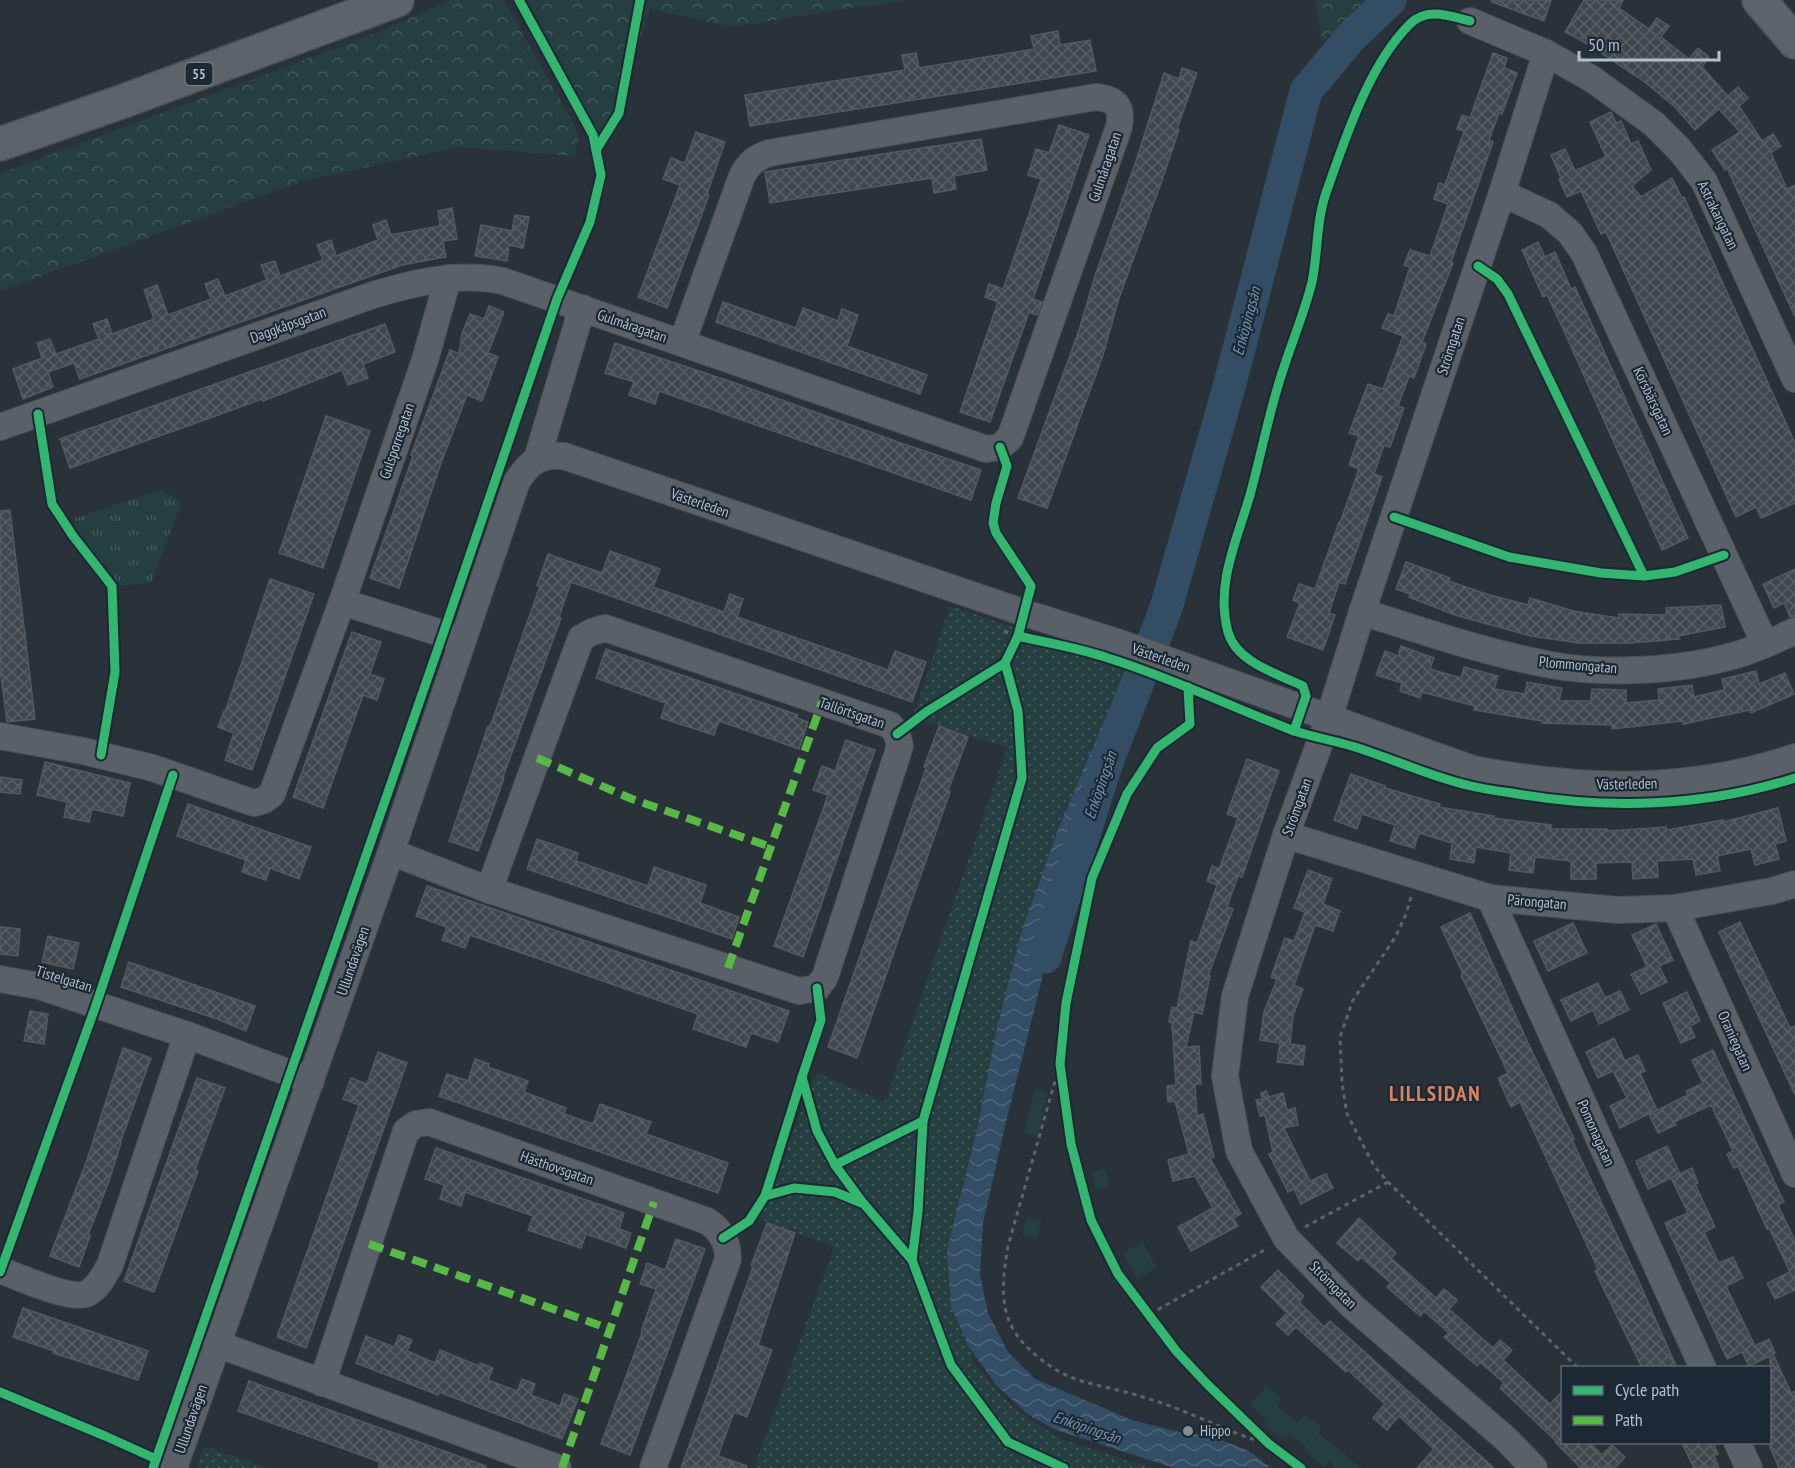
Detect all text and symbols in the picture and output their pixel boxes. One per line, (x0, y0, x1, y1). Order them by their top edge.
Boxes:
scale bar (1579, 24, 1718, 62)
text: 50 m (1588, 33, 1620, 56)
road number: 55 (186, 63, 212, 85)
street label: Gulmåragatan (1084, 129, 1125, 204)
street label: Astrakangatan (1694, 177, 1743, 252)
water label: Enköpingsån (1227, 284, 1265, 357)
street label: Daggkåpsgatan (247, 302, 328, 347)
street label: Gulmåragatan (595, 305, 670, 346)
street label: Strömgatan (1432, 314, 1469, 377)
street label: Körsbärsgatan (1629, 364, 1678, 438)
street label: Gulsporregatan (375, 400, 418, 481)
street label: Västerleden (667, 483, 732, 521)
street label: Västerleden (1128, 638, 1193, 676)
street label: Plommongatan (1538, 652, 1618, 677)
street label: Tallörtsgatan (817, 693, 887, 733)
water label: Enköpingsån (1079, 748, 1121, 821)
street label: Västerleden (1595, 773, 1658, 794)
street label: Strömgatan (1277, 775, 1316, 838)
street label: Pärongatan (1507, 889, 1567, 914)
street label: Ullundavägen (332, 924, 373, 998)
street label: Tistelgatan (34, 961, 95, 996)
street label: Oraniegatan (1714, 1008, 1757, 1074)
district label: LILLSIDAN (1389, 1080, 1481, 1107)
street label: Pomonagatan (1573, 1097, 1620, 1169)
street label: Hästhovsgatan (518, 1146, 596, 1189)
street label: Strömgatan (1305, 1257, 1361, 1313)
legend (1561, 1366, 1771, 1444)
text: Cycle path (1615, 1378, 1679, 1401)
street label: Ullundavägen (170, 1382, 211, 1456)
water label: Enköpingsån (1051, 1406, 1124, 1448)
text: Path (1615, 1408, 1643, 1431)
place label: Hippo (1200, 1421, 1231, 1440)
marker: Hippo (1181, 1424, 1195, 1438)

